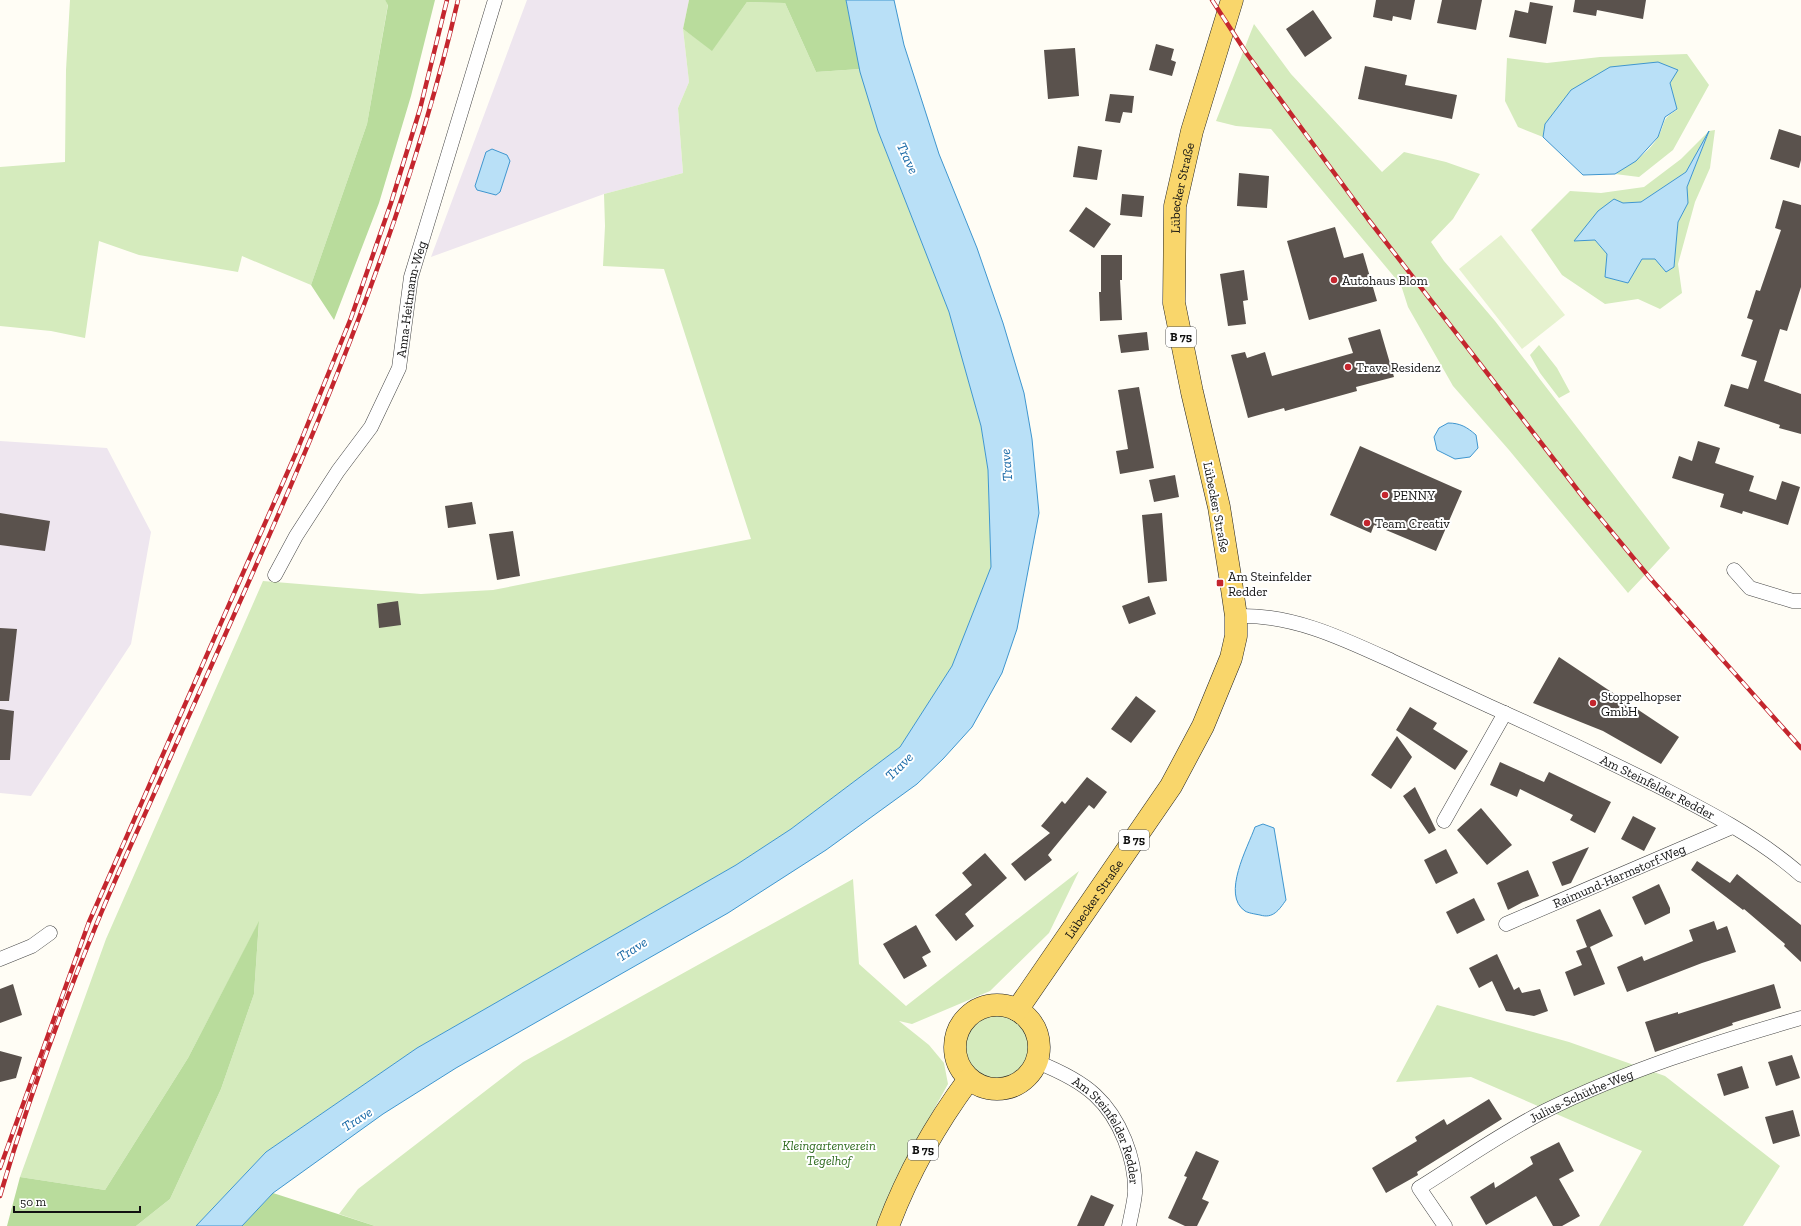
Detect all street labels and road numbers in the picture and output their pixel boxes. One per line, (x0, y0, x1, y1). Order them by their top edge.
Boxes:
street label: Lübecker Straße (1168, 141, 1197, 233)
street label: Anna-Heitmann-Weg (393, 239, 430, 359)
road number: B 75 (1166, 327, 1196, 347)
street label: Lübecker Straße (1200, 460, 1233, 554)
street label: Am Steinfelder Redder (1598, 752, 1717, 823)
road number: B 75 (1119, 830, 1149, 850)
street label: Raimund-Harmstorf-Weg (1551, 841, 1688, 911)
street label: Lübecker Straße (1062, 857, 1126, 941)
street label: Julius-Schüthe-Weg (1527, 1066, 1635, 1126)
street label: Am Steinfelder Redder (1070, 1073, 1142, 1185)
road number: B 75 (908, 1140, 938, 1160)

